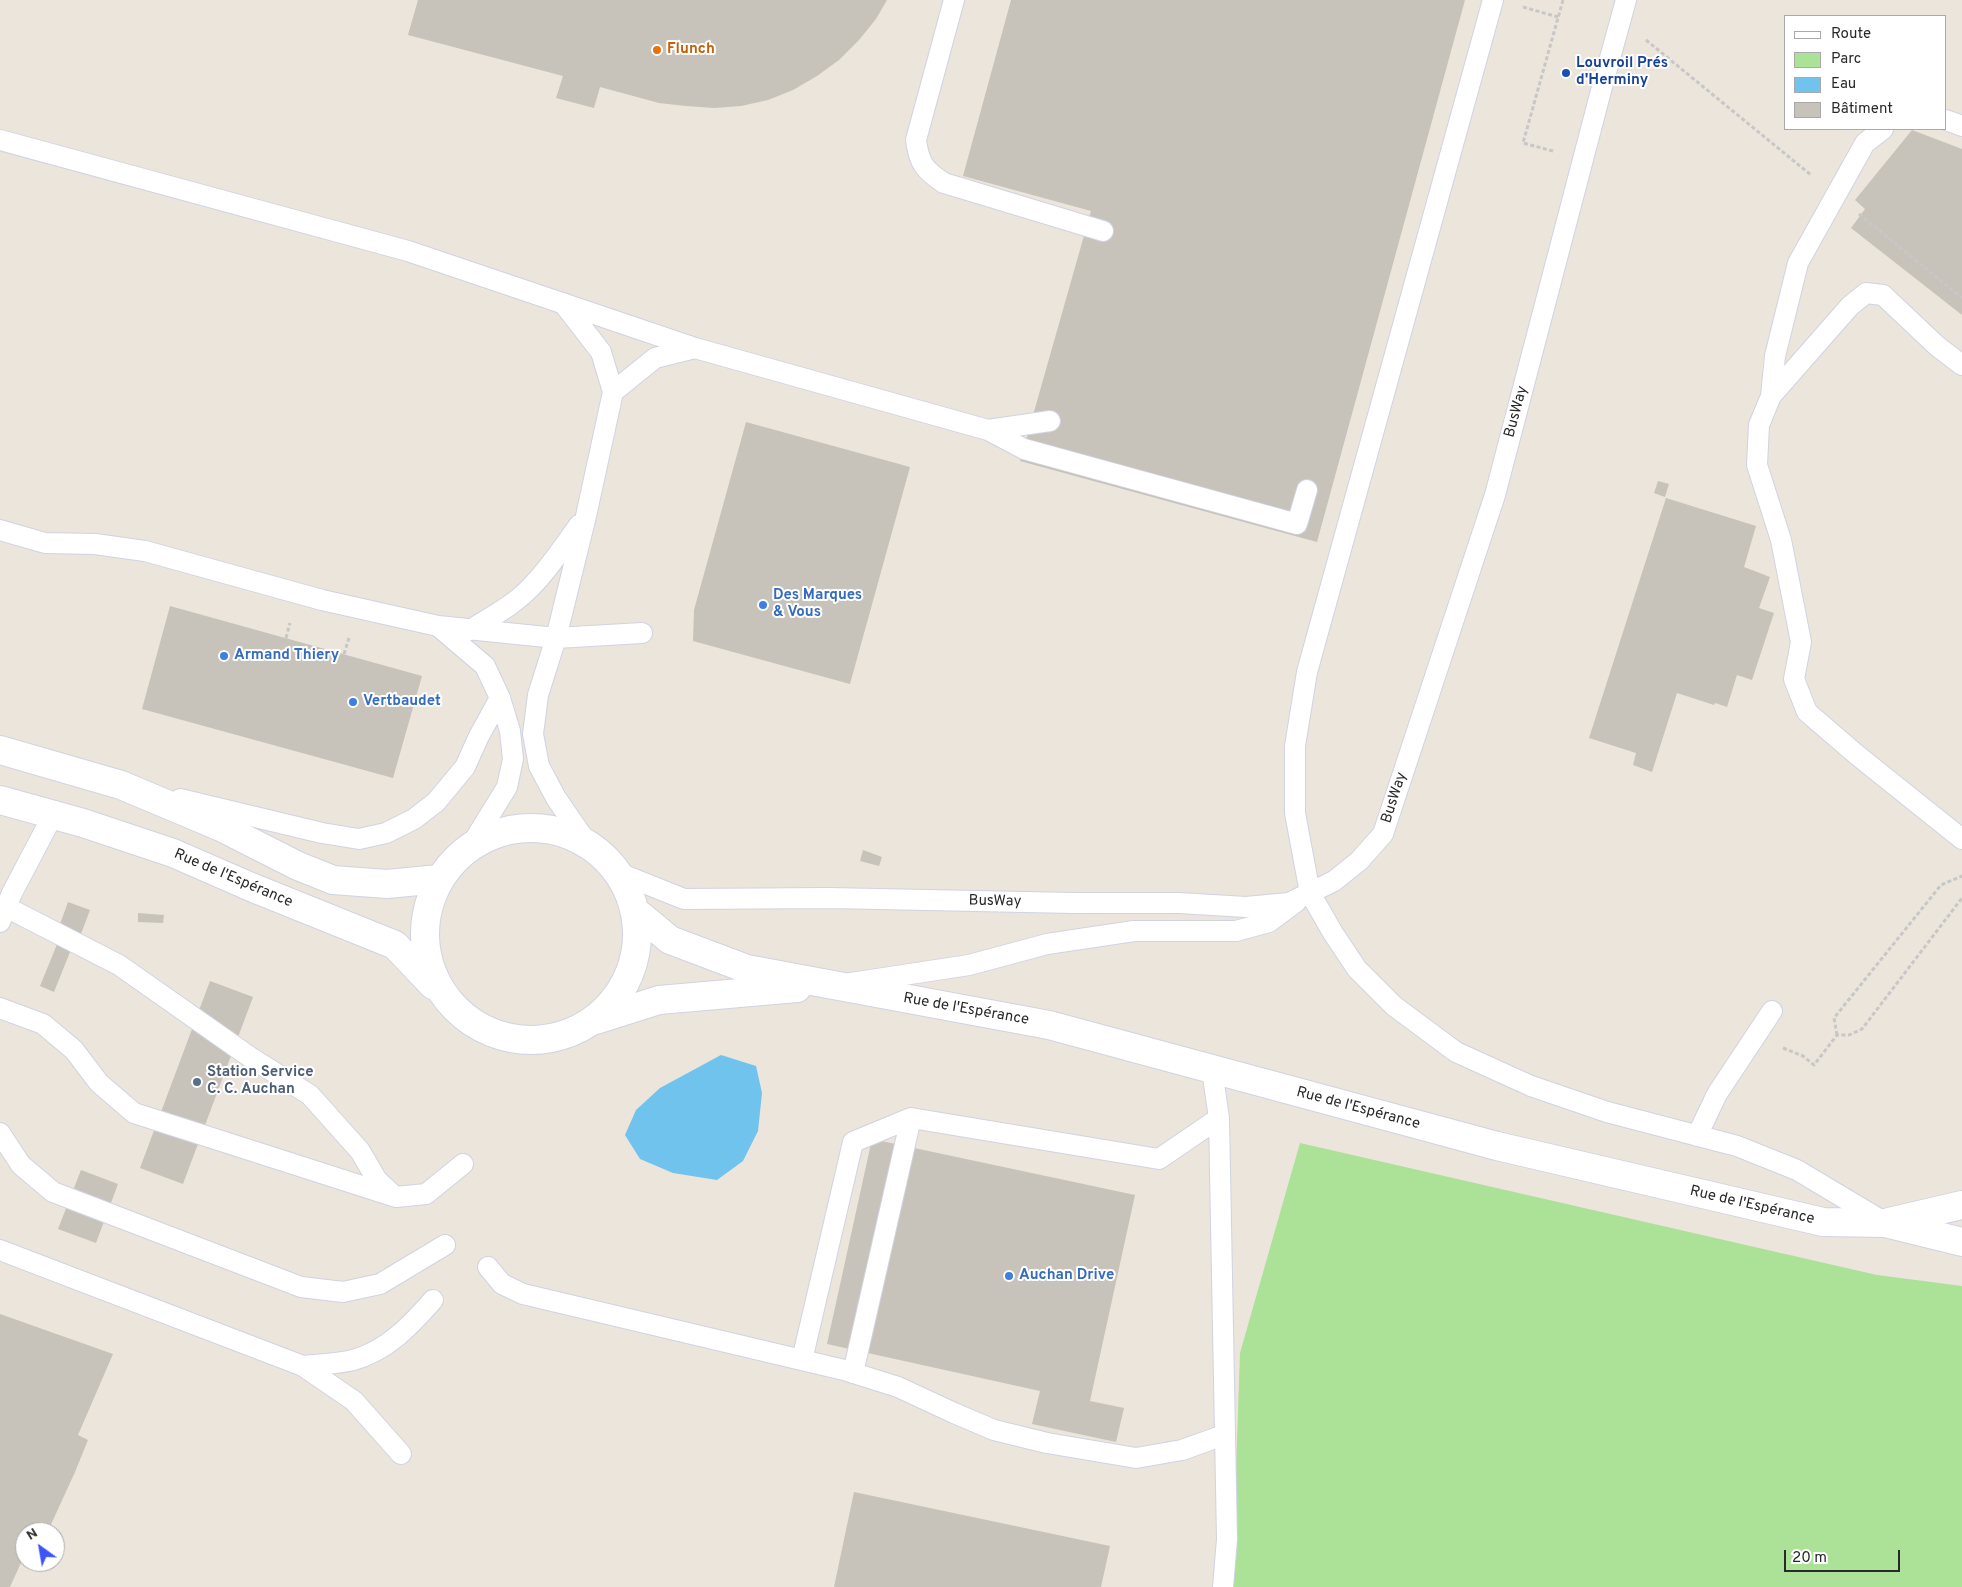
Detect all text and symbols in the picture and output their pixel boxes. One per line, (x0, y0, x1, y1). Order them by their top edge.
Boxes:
legend (1784, 15, 1947, 130)
text: Route (1831, 25, 1871, 44)
place label: Flunch (667, 41, 715, 59)
marker: Flunch (651, 44, 663, 56)
text: Parc (1831, 50, 1861, 69)
place label: Louvroil Prés d'Herminy (1576, 55, 1668, 90)
marker: Louvroil Prés d'Herminy (1560, 67, 1572, 79)
text: Eau (1831, 75, 1856, 94)
text: Bâtiment (1831, 100, 1893, 119)
street label: BusWay (1501, 384, 1533, 440)
place label: Des Marques & Vous (773, 587, 862, 622)
marker: Des Marques & Vous (757, 599, 769, 611)
place label: Armand Thiery (234, 647, 339, 665)
marker: Armand Thiery (218, 650, 230, 662)
place label: Vertbaudet (363, 693, 441, 711)
marker: Vertbaudet (347, 696, 359, 708)
street label: BusWay (1378, 770, 1412, 826)
street label: Rue de l'Espérance (171, 846, 295, 912)
street label: BusWay (968, 893, 1022, 911)
street label: Rue de l'Espérance (902, 990, 1030, 1030)
place label: Station Service C. C. Auchan (207, 1064, 314, 1099)
marker: Station Service C. C. Auchan (191, 1076, 203, 1088)
street label: Rue de l'Espérance (1294, 1084, 1422, 1134)
street label: Rue de l'Espérance (1688, 1183, 1816, 1229)
place label: Auchan Drive (1019, 1267, 1114, 1285)
marker: Auchan Drive (1003, 1270, 1015, 1282)
north arrow (15, 1522, 65, 1572)
text: N (24, 1525, 41, 1545)
scale bar (1787, 1540, 1903, 1572)
text: 20 m (1792, 1549, 1827, 1568)

